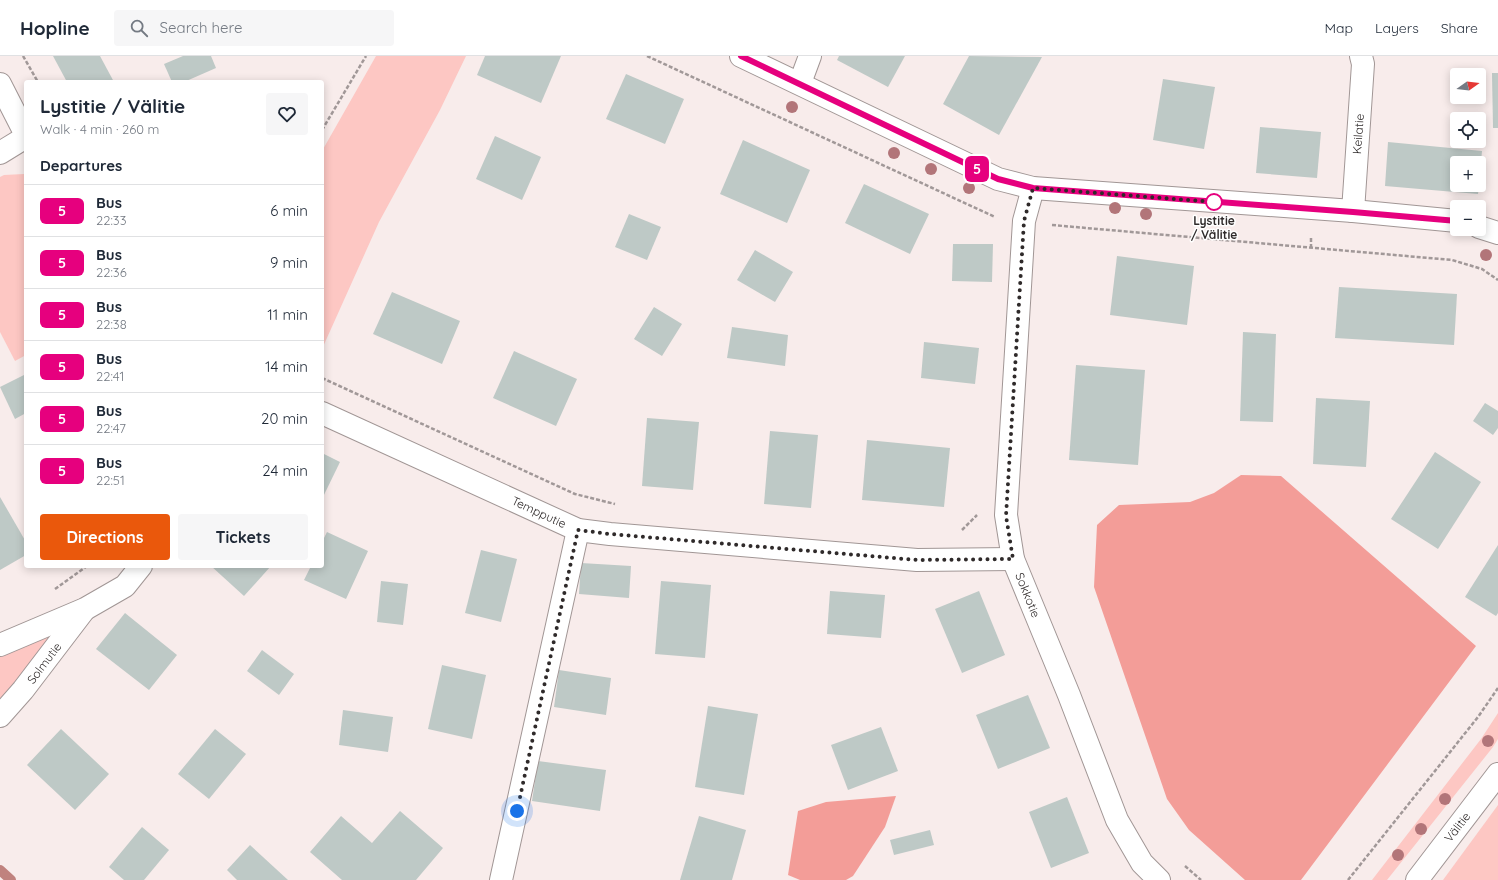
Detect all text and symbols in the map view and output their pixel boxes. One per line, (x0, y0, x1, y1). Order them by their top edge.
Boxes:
search box (114, 10, 394, 46)
text: Hopline (20, 16, 90, 40)
icon: search (128, 17, 150, 39)
text: Search here (160, 18, 242, 37)
text: Map (1324, 19, 1353, 37)
text: Layers (1375, 19, 1419, 37)
text: Share (1441, 19, 1478, 37)
north arrow (1450, 68, 1486, 104)
map controls (1450, 68, 1486, 236)
button: heart (266, 93, 308, 135)
text: Lystitie / Välitie (40, 94, 185, 118)
button: locate (1450, 112, 1486, 148)
street label: Keilatie (1349, 113, 1367, 155)
text: Walk · 4 min · 260 m (40, 121, 159, 137)
text: Departures (40, 156, 122, 175)
line badge: 5 (964, 156, 990, 182)
button: + (1450, 156, 1486, 192)
text: 5 (973, 160, 981, 178)
text: Bus (96, 193, 122, 212)
marker: Lystitie / Välitie (1205, 193, 1223, 211)
button: − (1450, 200, 1486, 236)
text: 6 min (270, 201, 308, 220)
text: 5 (58, 202, 66, 220)
text: 22:33 (96, 212, 126, 228)
place label: Lystitie / Välitie (1191, 213, 1237, 242)
text: Bus (96, 245, 122, 264)
text: 9 min (270, 253, 308, 272)
text: 5 (58, 254, 66, 272)
text: 22:36 (96, 264, 127, 280)
text: Bus (96, 297, 122, 316)
text: 11 min (267, 305, 308, 324)
text: 5 (58, 306, 66, 324)
text: 22:38 (96, 316, 127, 332)
text: Bus (96, 349, 122, 368)
text: 14 min (265, 357, 308, 376)
text: 5 (58, 358, 66, 376)
text: 22:41 (96, 368, 124, 384)
text: Bus (96, 401, 122, 420)
text: 20 min (261, 409, 308, 428)
text: 5 (58, 410, 66, 428)
text: 22:47 (96, 420, 126, 436)
text: Bus (96, 453, 122, 472)
text: 24 min (262, 461, 308, 480)
text: 5 (58, 462, 66, 480)
text: 22:51 (96, 472, 125, 488)
street label: Tempputie (509, 493, 569, 531)
button: Directions (40, 514, 170, 560)
button: Tickets (178, 514, 308, 560)
street label: Sokkotie (1012, 570, 1044, 620)
street label: Solmutie (24, 639, 65, 687)
your location (507, 801, 527, 821)
street label: Välitie (1441, 809, 1473, 845)

